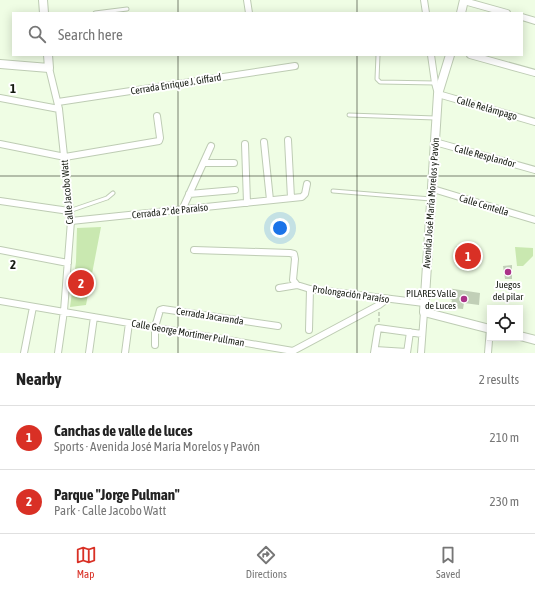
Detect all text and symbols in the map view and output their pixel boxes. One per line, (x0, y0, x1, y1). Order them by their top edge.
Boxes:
search box (12, 12, 523, 56)
icon: search (26, 23, 48, 45)
text: Search here (58, 26, 123, 43)
street label: Cerrada Enrique J. Giffard (130, 71, 222, 97)
text: 1 (10, 81, 16, 96)
street label: Calle Relámpago (455, 94, 519, 122)
street label: Avenida José María Morelos y Pavón (421, 137, 441, 269)
street label: Calle Resplandor (453, 143, 518, 170)
street label: Calle Jacobo Watt (59, 159, 75, 225)
street label: Calle Centella (458, 192, 511, 218)
street label: Cerrada 2ª de Paraíso (131, 201, 209, 220)
your location (270, 218, 290, 238)
pin: 1 (455, 241, 481, 271)
text: 2 (10, 257, 16, 272)
marker: Juegos del pilar (503, 267, 513, 277)
pin: 2 (68, 268, 94, 298)
place label: Juegos del pilar (493, 279, 524, 302)
street label: Prolongación Paraíso (312, 283, 390, 305)
place label: PILARES Valle de Luces (406, 288, 456, 311)
marker: PILARES Valle de Luces (459, 294, 469, 304)
street label: Cerrada Jacaranda (176, 305, 245, 327)
map controls (487, 305, 523, 341)
button: locate (487, 305, 523, 341)
street label: Calle George Mortimer Pullman (131, 318, 246, 348)
text: Nearby (16, 369, 62, 389)
text: 2 results (479, 372, 519, 387)
text: Canchas de valle de luces (54, 422, 193, 439)
text: 1 (26, 430, 32, 445)
text: 210 m (490, 430, 519, 445)
text: Sports · Avenida José María Morelos y Pavón (54, 439, 260, 454)
text: Parque "Jorge Pulman" (54, 486, 180, 503)
text: 2 (26, 494, 32, 509)
text: 230 m (490, 494, 519, 509)
text: Park · Calle Jacobo Watt (54, 503, 166, 518)
tab: Map (75, 544, 97, 580)
tab: Directions (246, 544, 287, 580)
tab: Saved (436, 544, 460, 580)

